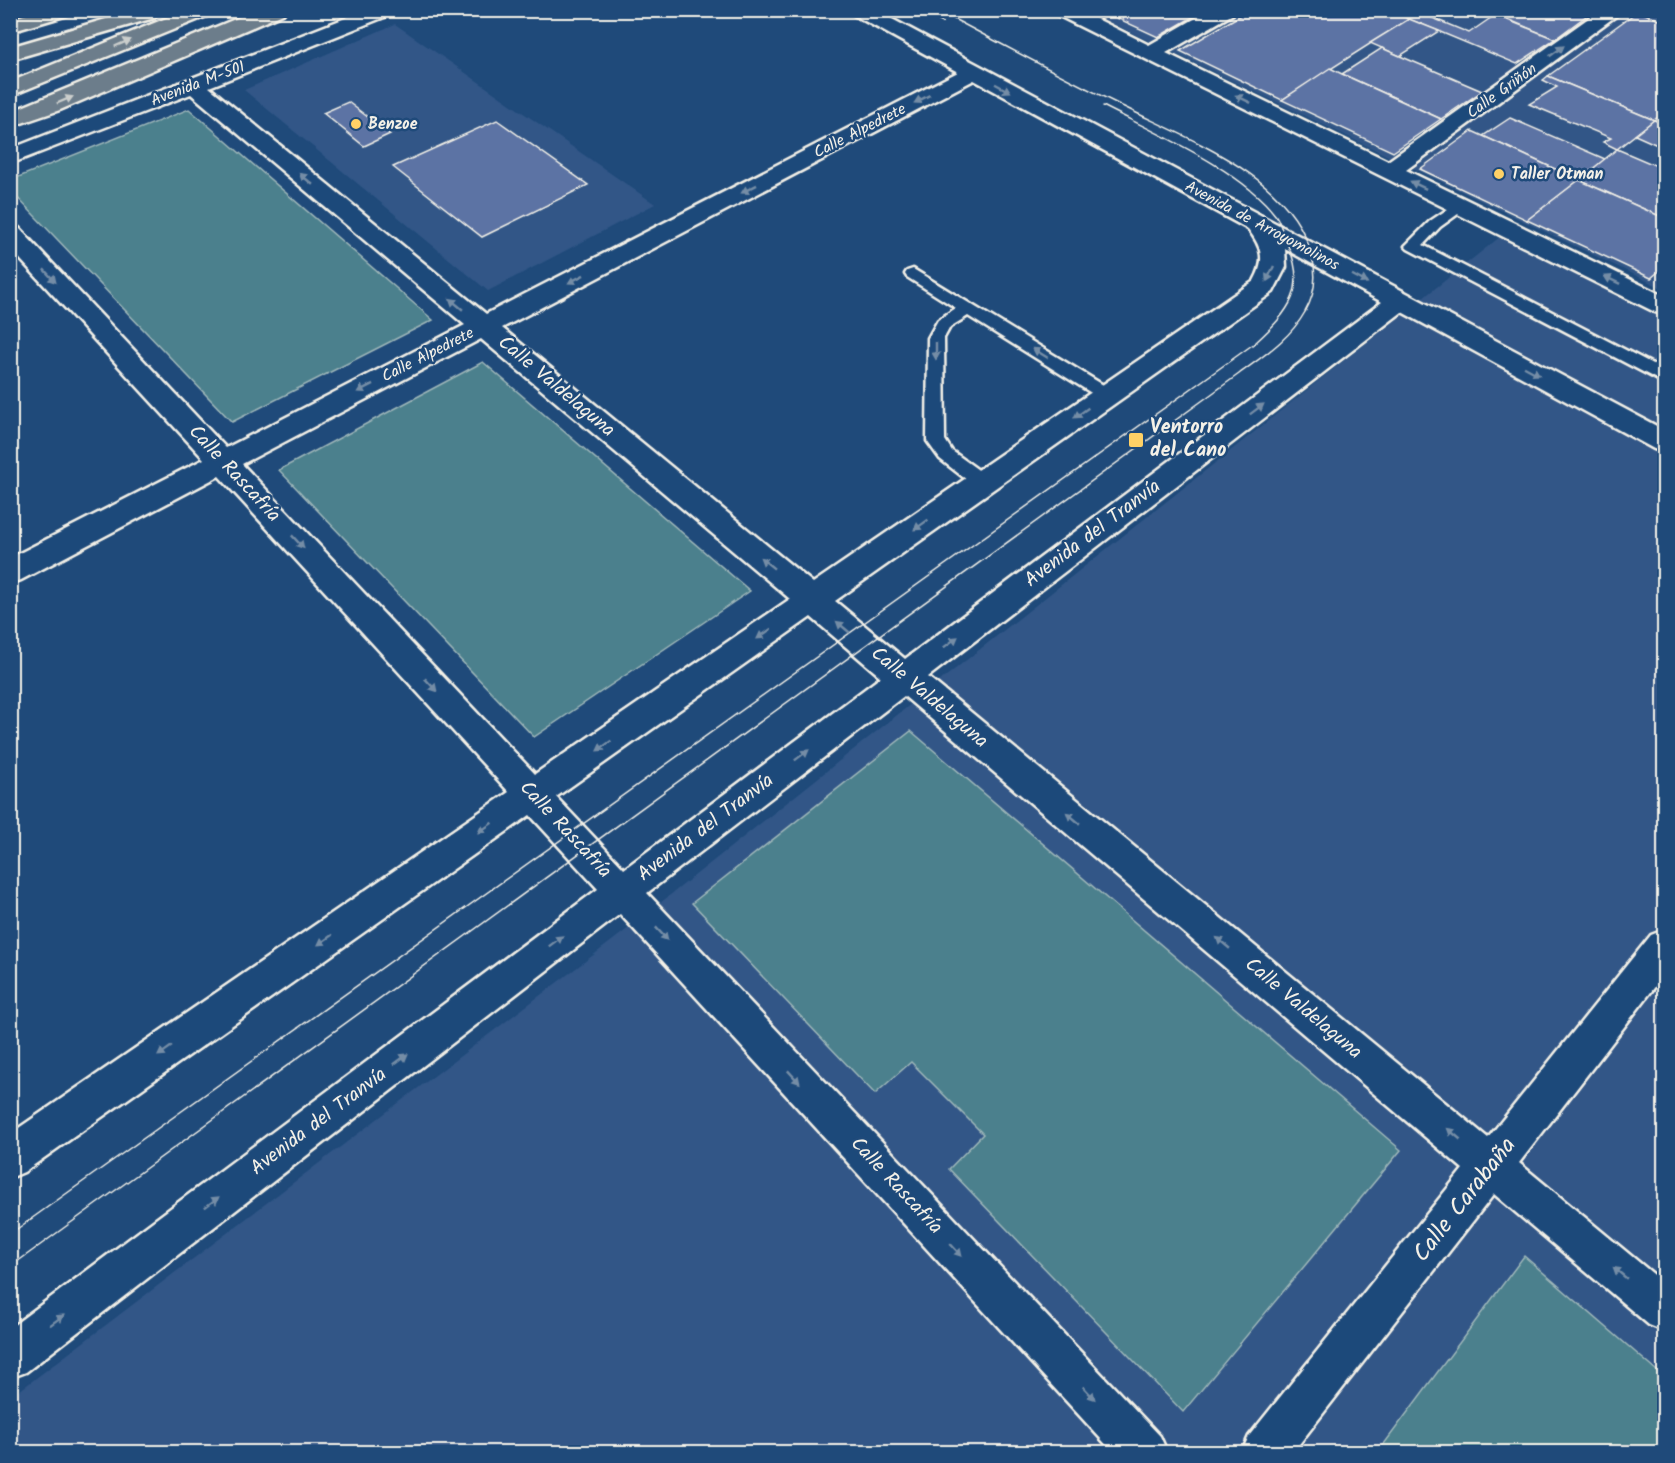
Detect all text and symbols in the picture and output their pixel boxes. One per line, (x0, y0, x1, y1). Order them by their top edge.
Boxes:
one-way arrow (114, 38, 132, 48)
one-way arrow (1548, 45, 1564, 57)
street label: Avenida M-501 (147, 54, 249, 114)
street label: Calle Griñón (1462, 57, 1542, 125)
one-way arrow (995, 83, 1012, 93)
one-way arrow (913, 94, 930, 104)
one-way arrow (1234, 94, 1251, 104)
one-way arrow (57, 95, 75, 105)
street label: Calle Alpedrete (809, 97, 911, 165)
place label: Benzoe (368, 112, 418, 137)
marker: Benzoe (349, 117, 363, 131)
place label: Taller Otman (1511, 162, 1604, 187)
marker: Taller Otman (1492, 167, 1506, 181)
one-way arrow (299, 173, 314, 186)
street label: Avenida de Arroyomolinos (1180, 175, 1344, 278)
one-way arrow (1409, 180, 1426, 190)
one-way arrow (740, 184, 757, 194)
one-way arrow (1266, 265, 1276, 283)
one-way arrow (43, 269, 57, 284)
one-way arrow (567, 274, 584, 283)
one-way arrow (1352, 274, 1369, 284)
one-way arrow (1603, 275, 1620, 285)
one-way arrow (448, 297, 464, 310)
street label: Calle Alpedrete (377, 321, 479, 389)
street label: Calle Valdelaguna (490, 328, 622, 446)
one-way arrow (931, 341, 941, 360)
one-way arrow (1032, 347, 1048, 358)
one-way arrow (1524, 366, 1541, 376)
one-way arrow (357, 383, 374, 393)
one-way arrow (1249, 403, 1265, 416)
one-way arrow (1073, 407, 1089, 418)
place label: Ventorro del Cano (1150, 412, 1226, 467)
street label: Calle Rascafría (180, 418, 288, 530)
marker: Ventorro del Cano (1127, 431, 1145, 449)
street label: Avenida del Tranvía (1018, 472, 1168, 596)
one-way arrow (913, 519, 929, 530)
one-way arrow (290, 535, 304, 549)
one-way arrow (760, 557, 775, 570)
one-way arrow (835, 620, 851, 633)
one-way arrow (756, 628, 772, 639)
one-way arrow (944, 636, 959, 648)
street label: Calle Valdelaguna (863, 639, 995, 757)
one-way arrow (423, 677, 437, 691)
one-way arrow (597, 740, 613, 752)
one-way arrow (795, 749, 810, 761)
street label: Avenida del Tranvía (631, 766, 781, 890)
street label: Calle Rascafría (511, 774, 619, 886)
one-way arrow (1066, 812, 1081, 825)
one-way arrow (477, 822, 493, 834)
one-way arrow (655, 926, 668, 941)
one-way arrow (317, 934, 333, 946)
one-way arrow (549, 936, 564, 948)
one-way arrow (1215, 936, 1231, 949)
street label: Calle Valdelaguna (1237, 950, 1369, 1068)
one-way arrow (157, 1045, 173, 1057)
one-way arrow (394, 1054, 409, 1066)
street label: Avenida del Tranvía (244, 1060, 394, 1184)
one-way arrow (787, 1069, 801, 1083)
one-way arrow (1446, 1128, 1462, 1141)
street label: Calle Carabaña (1403, 1129, 1527, 1271)
street label: Calle Rascafría (842, 1130, 950, 1242)
one-way arrow (205, 1197, 220, 1209)
one-way arrow (949, 1243, 963, 1258)
one-way arrow (1612, 1267, 1627, 1280)
one-way arrow (49, 1314, 65, 1327)
one-way arrow (1082, 1385, 1095, 1400)

